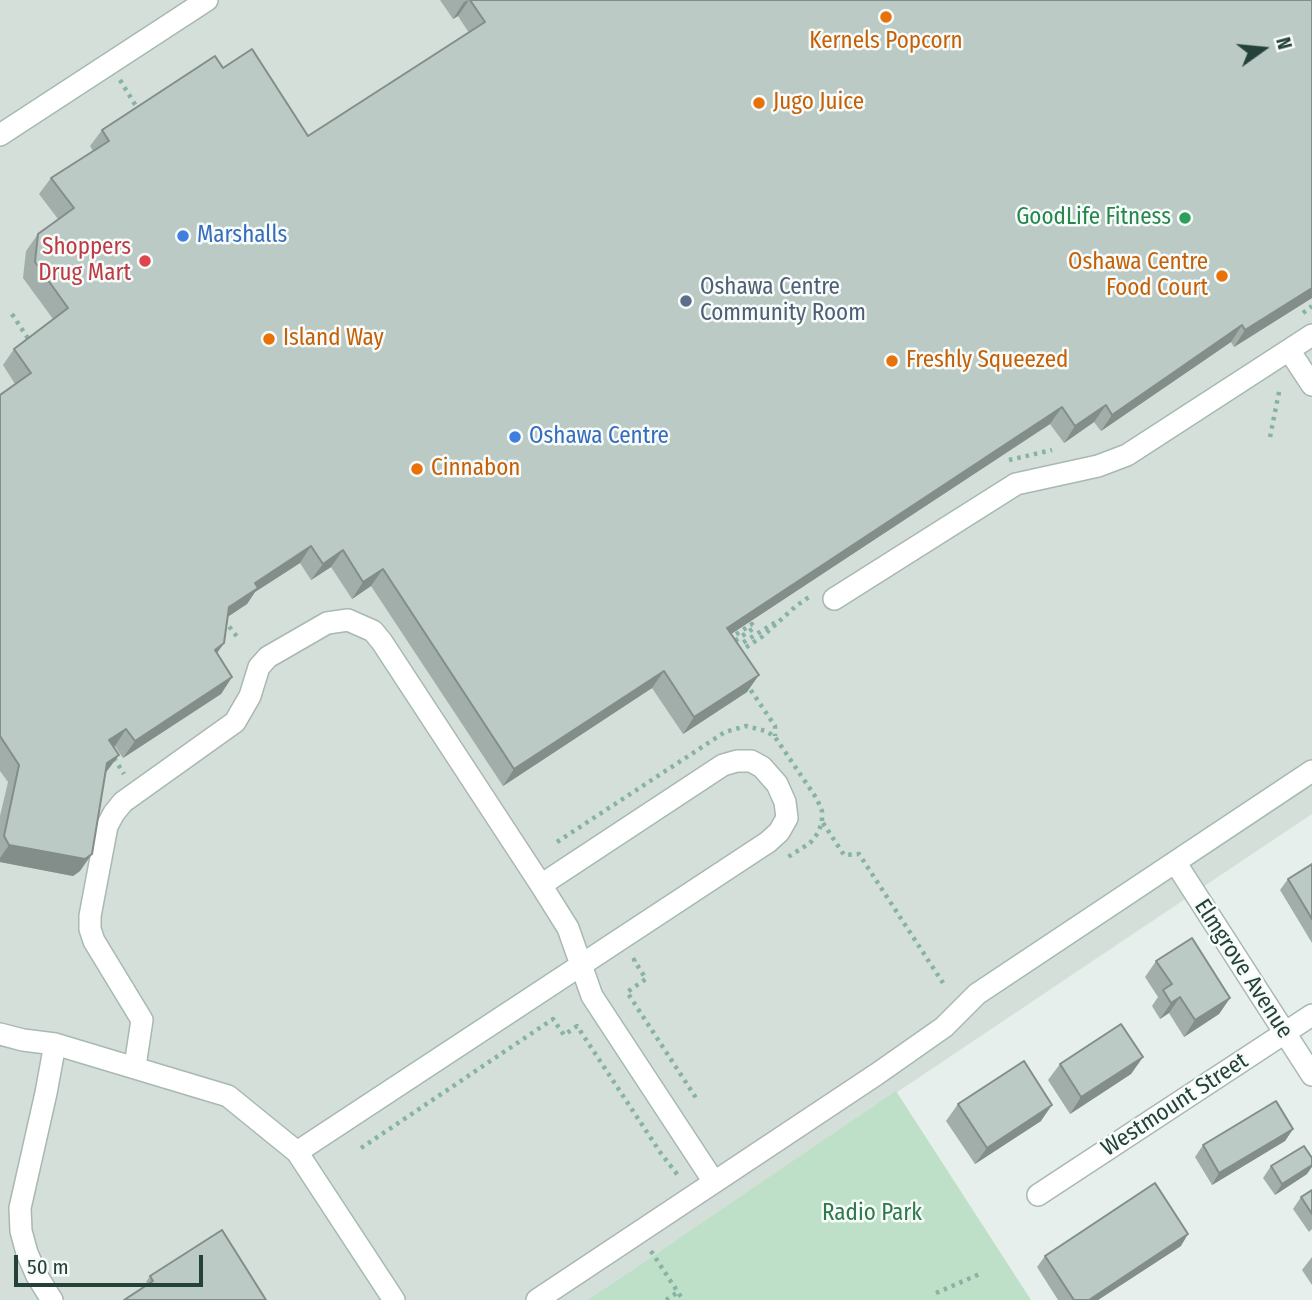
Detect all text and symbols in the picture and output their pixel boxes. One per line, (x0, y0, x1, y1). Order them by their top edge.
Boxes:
marker: Kernels Popcorn (878, 9, 894, 25)
north arrow (1228, 14, 1298, 84)
place label: Kernels Popcorn (809, 28, 963, 56)
text: N (1271, 35, 1296, 52)
place label: Jugo Juice (773, 89, 864, 117)
marker: Jugo Juice (751, 95, 767, 111)
place label: GoodLife Fitness (1016, 204, 1171, 232)
marker: GoodLife Fitness (1177, 210, 1193, 226)
place label: Marshalls (197, 222, 287, 250)
marker: Marshalls (175, 228, 191, 244)
place label: Shoppers Drug Mart (38, 234, 131, 288)
place label: Oshawa Centre Food Court (1068, 249, 1208, 303)
marker: Shoppers Drug Mart (137, 253, 153, 269)
marker: Oshawa Centre Food Court (1214, 268, 1230, 284)
place label: Oshawa Centre Community Room (700, 274, 866, 328)
marker: Oshawa Centre Community Room (678, 293, 694, 309)
place label: Island Way (283, 325, 384, 353)
marker: Island Way (261, 331, 277, 347)
place label: Freshly Squeezed (906, 347, 1068, 375)
marker: Freshly Squeezed (884, 353, 900, 369)
place label: Oshawa Centre (529, 423, 669, 451)
marker: Oshawa Centre (507, 429, 523, 445)
place label: Cinnabon (431, 455, 520, 483)
marker: Cinnabon (409, 461, 425, 477)
street label: Elmgrove Avenue (1188, 894, 1298, 1044)
street label: Westmount Street (1097, 1047, 1253, 1163)
park label: Radio Park (822, 1200, 922, 1228)
scale bar (18, 1240, 206, 1284)
text: 50 m (27, 1254, 69, 1280)

